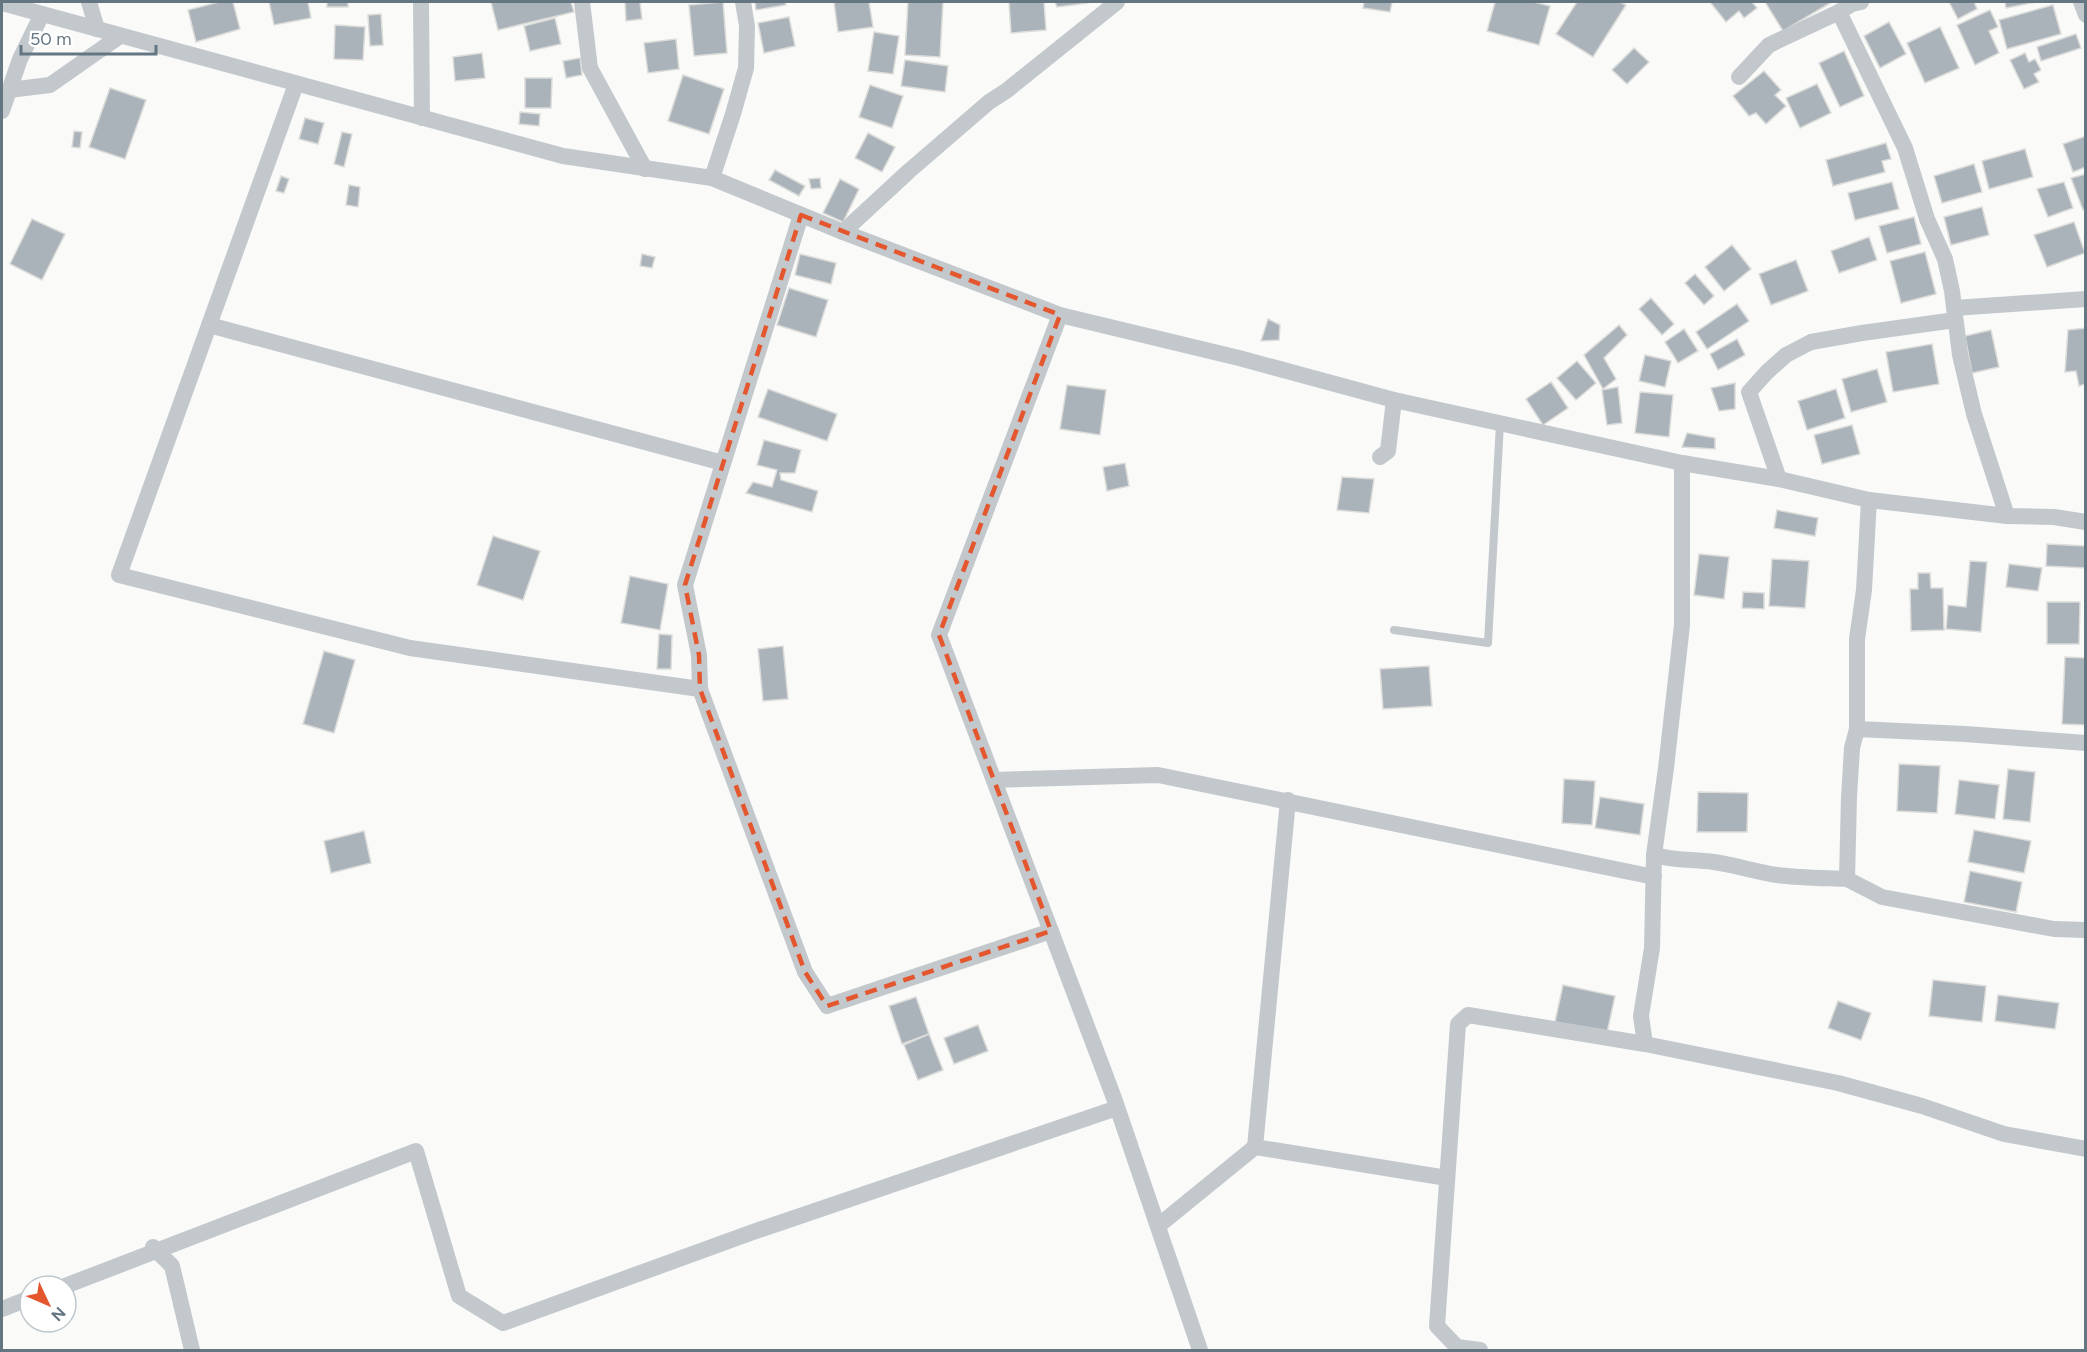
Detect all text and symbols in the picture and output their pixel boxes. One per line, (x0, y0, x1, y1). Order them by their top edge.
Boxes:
scale bar (21, 18, 156, 56)
text: 50 m (30, 28, 72, 50)
north arrow (18, 1274, 78, 1334)
text: N (47, 1303, 70, 1325)

